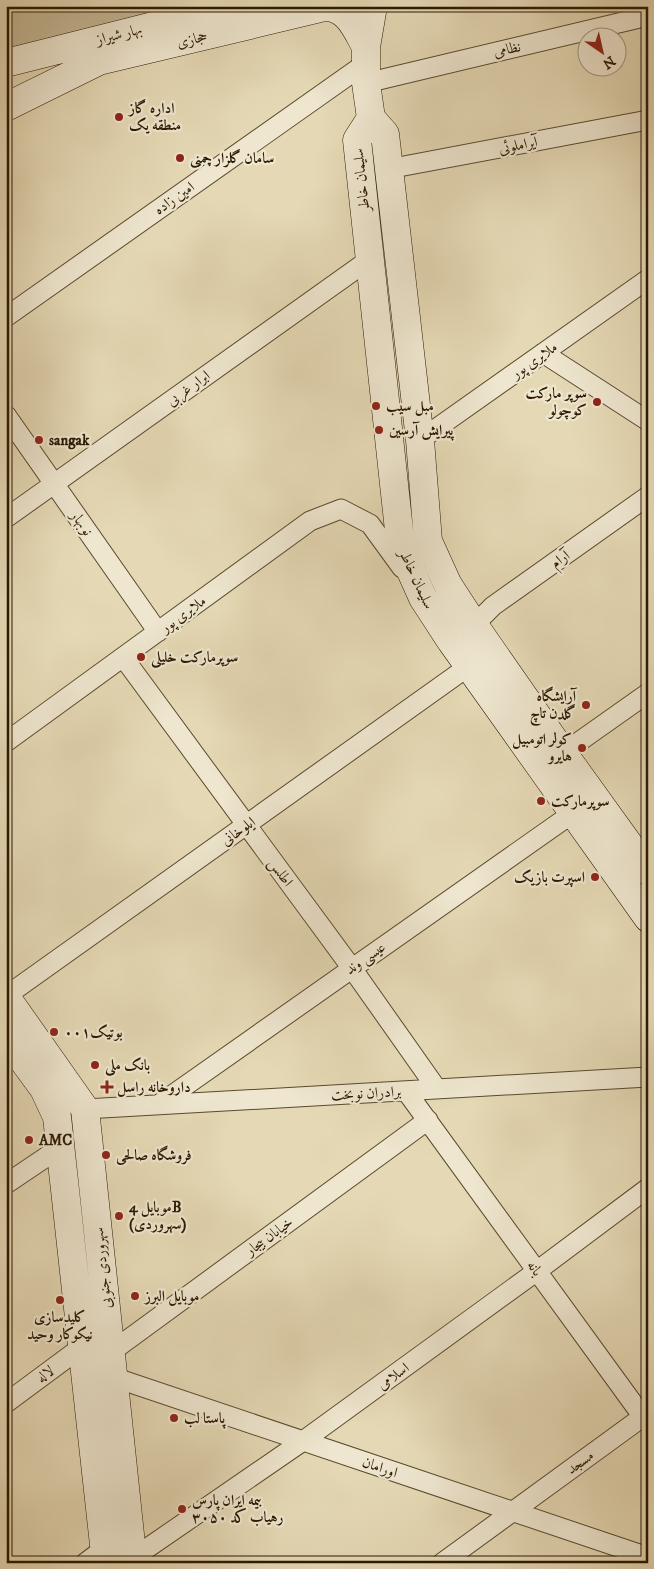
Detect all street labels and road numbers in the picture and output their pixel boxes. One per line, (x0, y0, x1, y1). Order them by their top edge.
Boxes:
street label: بهار شیراز (92, 20, 144, 50)
street label: حجازی (175, 26, 210, 53)
street label: نظامی (492, 37, 523, 62)
street label: آیراملوئی (497, 132, 541, 159)
street label: سلیمان خاطر (349, 147, 374, 215)
street label: امین زاده (150, 178, 198, 219)
street label: ملایری پور (506, 338, 562, 385)
street label: ابرار غربی (163, 366, 214, 411)
street label: نوبهار (65, 505, 97, 540)
street label: سلیمان خاطر (394, 545, 439, 612)
street label: آرام (547, 545, 577, 575)
street label: ملایری پور (155, 591, 211, 639)
street label: ایلوخانی (217, 813, 259, 850)
street label: اطلس (264, 854, 297, 890)
street label: عیسی وند (341, 938, 390, 980)
street label: برادران نوبخت (330, 1082, 402, 1105)
street label: خیابان بیجار (240, 1213, 297, 1261)
street label: سهروردی جنوبی (89, 1226, 117, 1309)
street label: بانه (523, 1257, 547, 1280)
street label: اسلامی (374, 1358, 413, 1394)
street label: لاله (32, 1361, 58, 1387)
street label: مسجد (563, 1446, 598, 1479)
street label: اورامان (360, 1453, 400, 1482)

